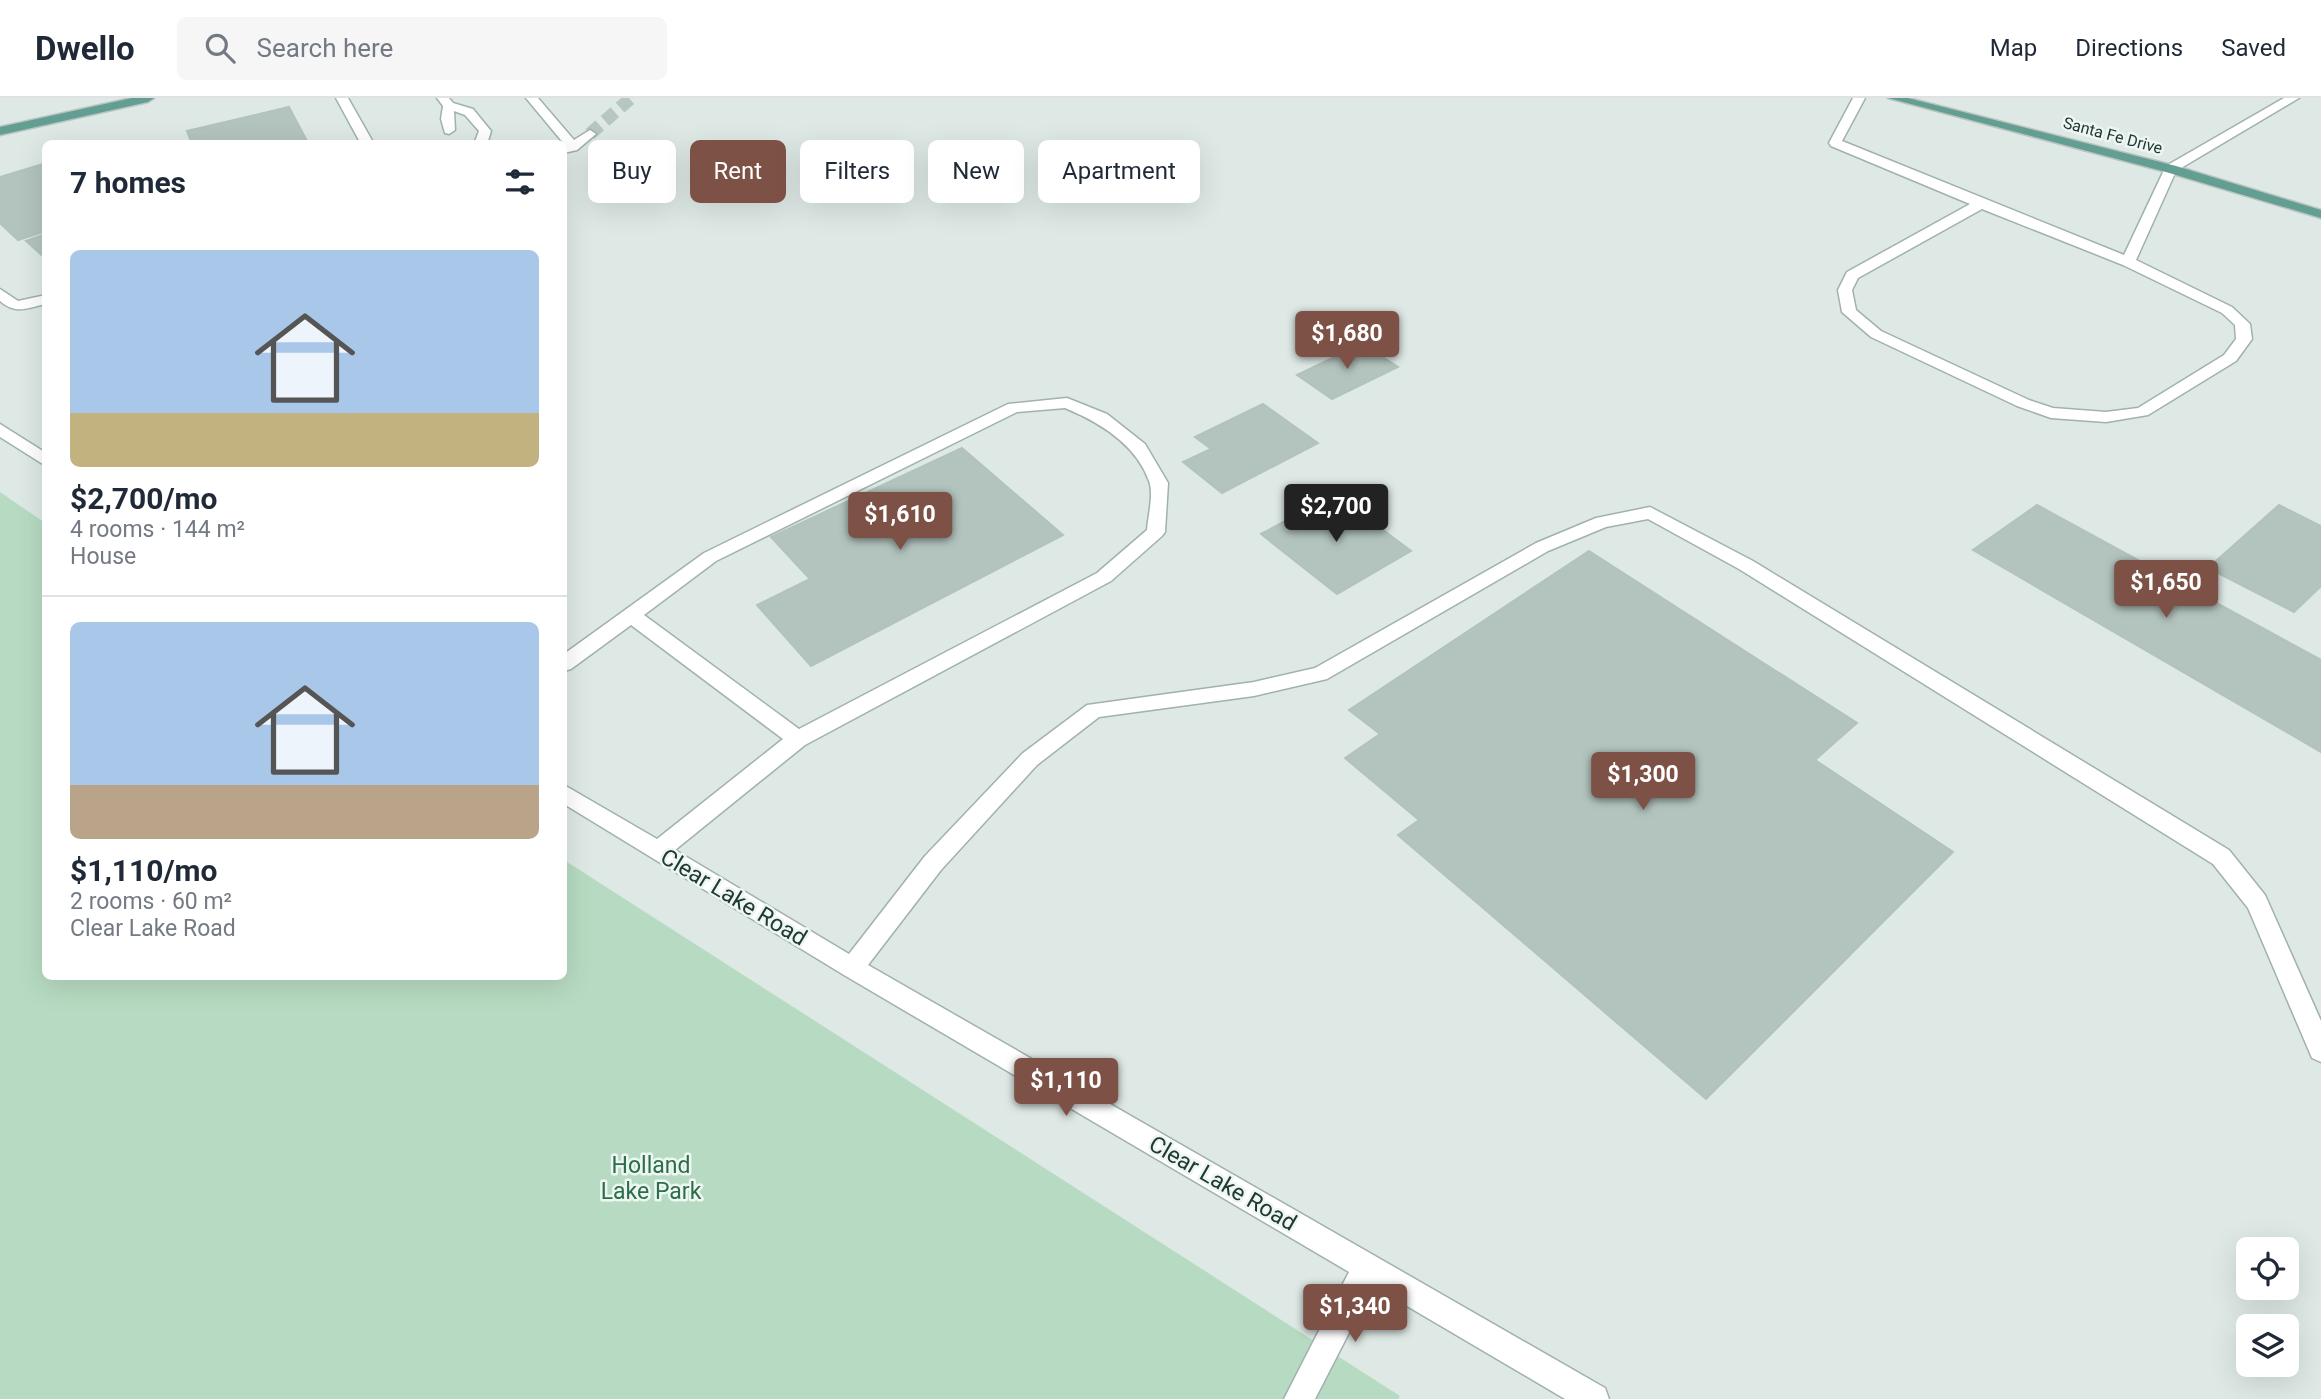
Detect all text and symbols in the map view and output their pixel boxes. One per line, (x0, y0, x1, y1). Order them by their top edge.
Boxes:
search box (177, 17, 667, 80)
text: Dwello (35, 29, 135, 68)
icon: search (201, 29, 239, 67)
text: Search here (257, 33, 393, 63)
text: Map (1990, 34, 2037, 62)
text: Directions (2075, 34, 2183, 62)
text: Saved (2221, 34, 2286, 62)
street label: Santa Fe Drive (2061, 113, 2165, 158)
chip: Buy (588, 140, 676, 203)
chip: Rent (690, 140, 786, 203)
chip: Filters (800, 140, 914, 203)
chip: New (928, 140, 1024, 203)
chip: Apartment (1038, 140, 1200, 203)
icon: filters (501, 163, 539, 201)
text: 7 homes (70, 165, 186, 200)
icon: home (242, 295, 368, 421)
pin: $1,680 (1290, 312, 1404, 371)
text: $1,680 (1311, 320, 1383, 347)
text: $2,700/mo (70, 481, 218, 516)
pin: $2,700 (1279, 484, 1393, 544)
pin: $1,610 (843, 492, 957, 552)
text: $2,700 (1300, 493, 1372, 520)
text: $1,610 (864, 501, 936, 528)
text: 4 rooms · 144 m² (70, 516, 245, 543)
text: House (70, 543, 136, 570)
pin: $1,650 (2109, 560, 2223, 620)
text: $1,650 (2130, 569, 2202, 596)
icon: home (242, 667, 368, 793)
pin: $1,300 (1586, 752, 1700, 812)
text: $1,300 (1607, 761, 1679, 788)
street label: Clear Lake Road (656, 843, 812, 952)
text: $1,110/mo (70, 853, 218, 888)
text: 2 rooms · 60 m² (70, 888, 232, 915)
text: Clear Lake Road (70, 915, 236, 942)
pin: $1,110 (1009, 1058, 1123, 1118)
text: $1,110 (1030, 1067, 1102, 1094)
street label: Clear Lake Road (1144, 1130, 1301, 1237)
park label: Holland Lake Park (601, 1152, 702, 1205)
map controls (2236, 1237, 2299, 1377)
button: locate (2236, 1237, 2299, 1300)
pin: $1,340 (1298, 1284, 1412, 1344)
text: $1,340 (1319, 1293, 1391, 1320)
button: layers (2236, 1314, 2299, 1377)

